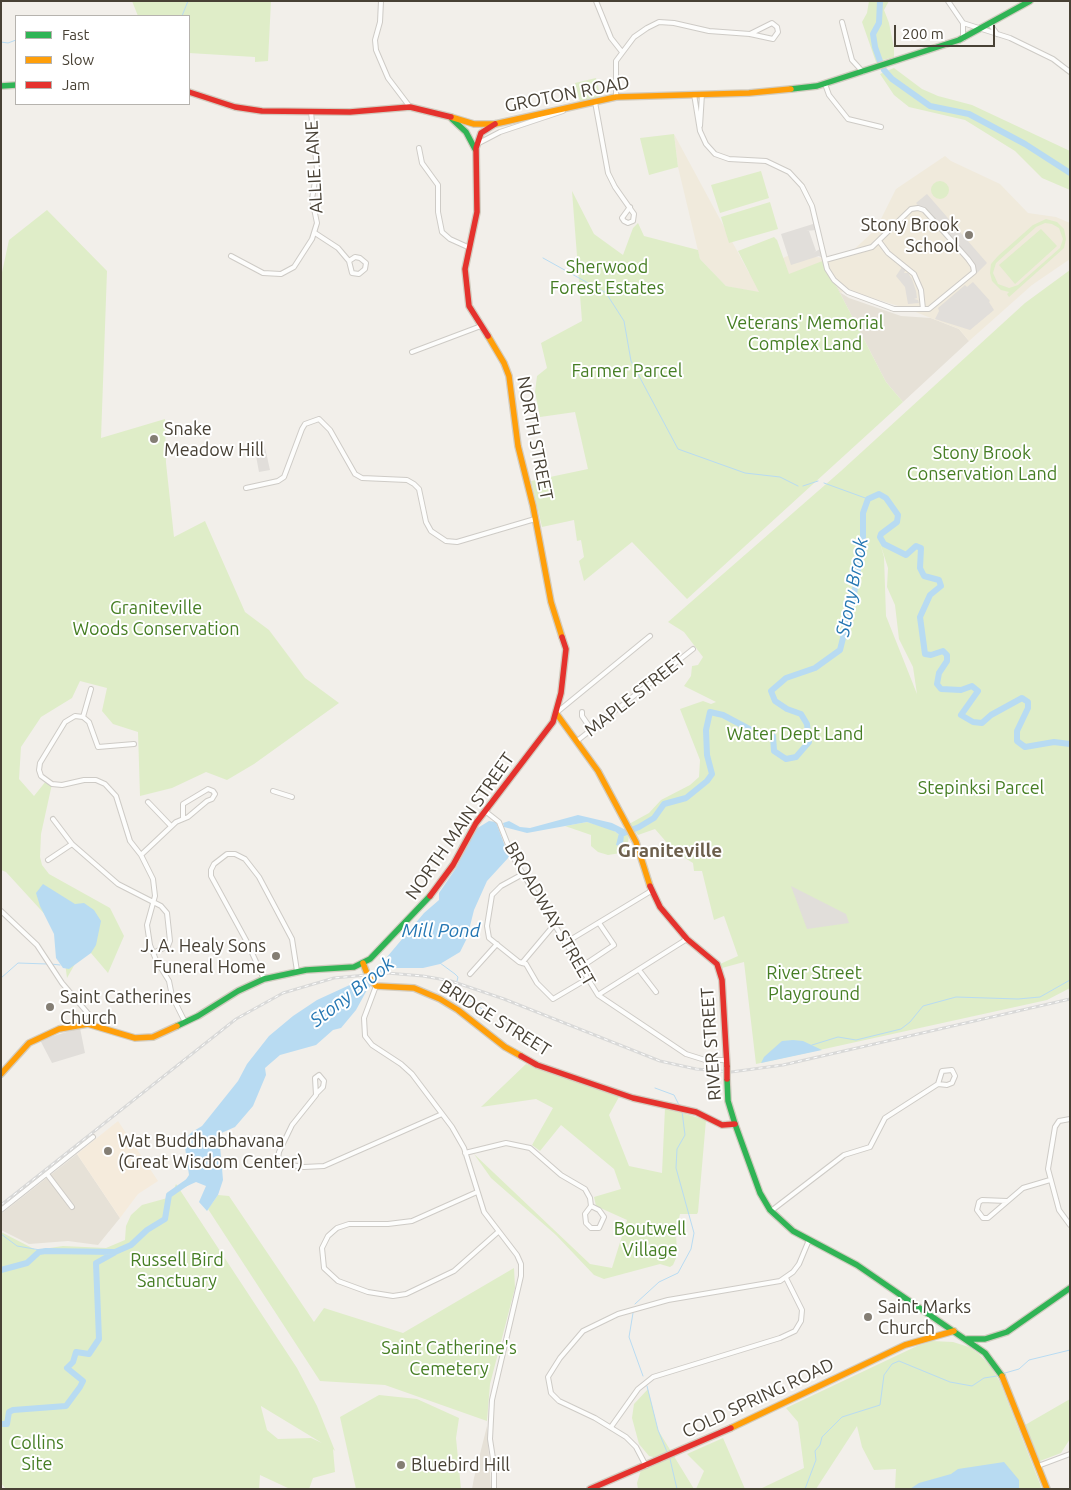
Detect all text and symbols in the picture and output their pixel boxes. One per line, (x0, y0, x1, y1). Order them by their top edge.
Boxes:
legend (15, 15, 190, 105)
scale bar (896, 15, 997, 47)
text: 200 m (902, 25, 944, 42)
text: Fast (62, 26, 89, 43)
text: Slow (62, 51, 94, 68)
street label: GROTON ROAD (503, 71, 631, 117)
text: Jam (62, 76, 90, 93)
street label: ALLIE LANE (301, 120, 327, 214)
place label: Stony Brook School (861, 214, 959, 256)
marker: Stony Brook School (963, 229, 975, 241)
park label: Sherwood Forest Estates (550, 256, 664, 298)
park label: Veterans' Memorial Complex Land (727, 312, 883, 354)
park label: Farmer Parcel (572, 360, 682, 382)
street label: NORTH STREET (512, 374, 558, 502)
place label: Snake Meadow Hill (164, 418, 264, 460)
marker: Snake Meadow Hill (148, 433, 160, 445)
park label: Stony Brook Conservation Land (907, 442, 1057, 484)
water label: Stony Brook (831, 536, 873, 638)
park label: Graniteville Woods Conservation (73, 597, 239, 640)
street label: MAPLE STREET (580, 649, 690, 741)
park label: Water Dept Land (726, 723, 864, 745)
street label: NORTH MAIN STREET (401, 748, 519, 904)
park label: Stepinksi Parcel (918, 777, 1044, 799)
street label: BROADWAY STREET (500, 838, 600, 990)
district label: Graniteville (618, 840, 722, 862)
water label: Mill Pond (402, 920, 480, 942)
place label: J. A. Healy Sons Funeral Home (141, 935, 266, 978)
marker: J. A. Healy Sons Funeral Home (270, 950, 282, 962)
water label: Stony Brook (305, 952, 399, 1032)
park label: River Street Playground (766, 962, 862, 1004)
street label: BRIDGE STREET (435, 975, 555, 1061)
place label: Saint Catherines Church (60, 986, 191, 1028)
street label: RIVER STREET (696, 987, 726, 1101)
marker: Saint Catherines Church (44, 1001, 56, 1013)
place label: Wat Buddhabhavana (Great Wisdom Center) (118, 1130, 303, 1172)
marker: Wat Buddhabhavana (Great Wisdom Center) (102, 1145, 114, 1157)
park label: Boutwell Village (614, 1218, 686, 1260)
park label: Russell Bird Sanctuary (130, 1249, 224, 1292)
place label: Saint Marks Church (878, 1296, 971, 1338)
marker: Saint Marks Church (862, 1311, 874, 1323)
park label: Saint Catherine's Cemetery (381, 1337, 517, 1380)
street label: COLD SPRING ROAD (679, 1353, 837, 1443)
park label: Collins Site (10, 1432, 64, 1475)
place label: Bluebird Hill (411, 1454, 510, 1476)
marker: Bluebird Hill (395, 1459, 407, 1471)

